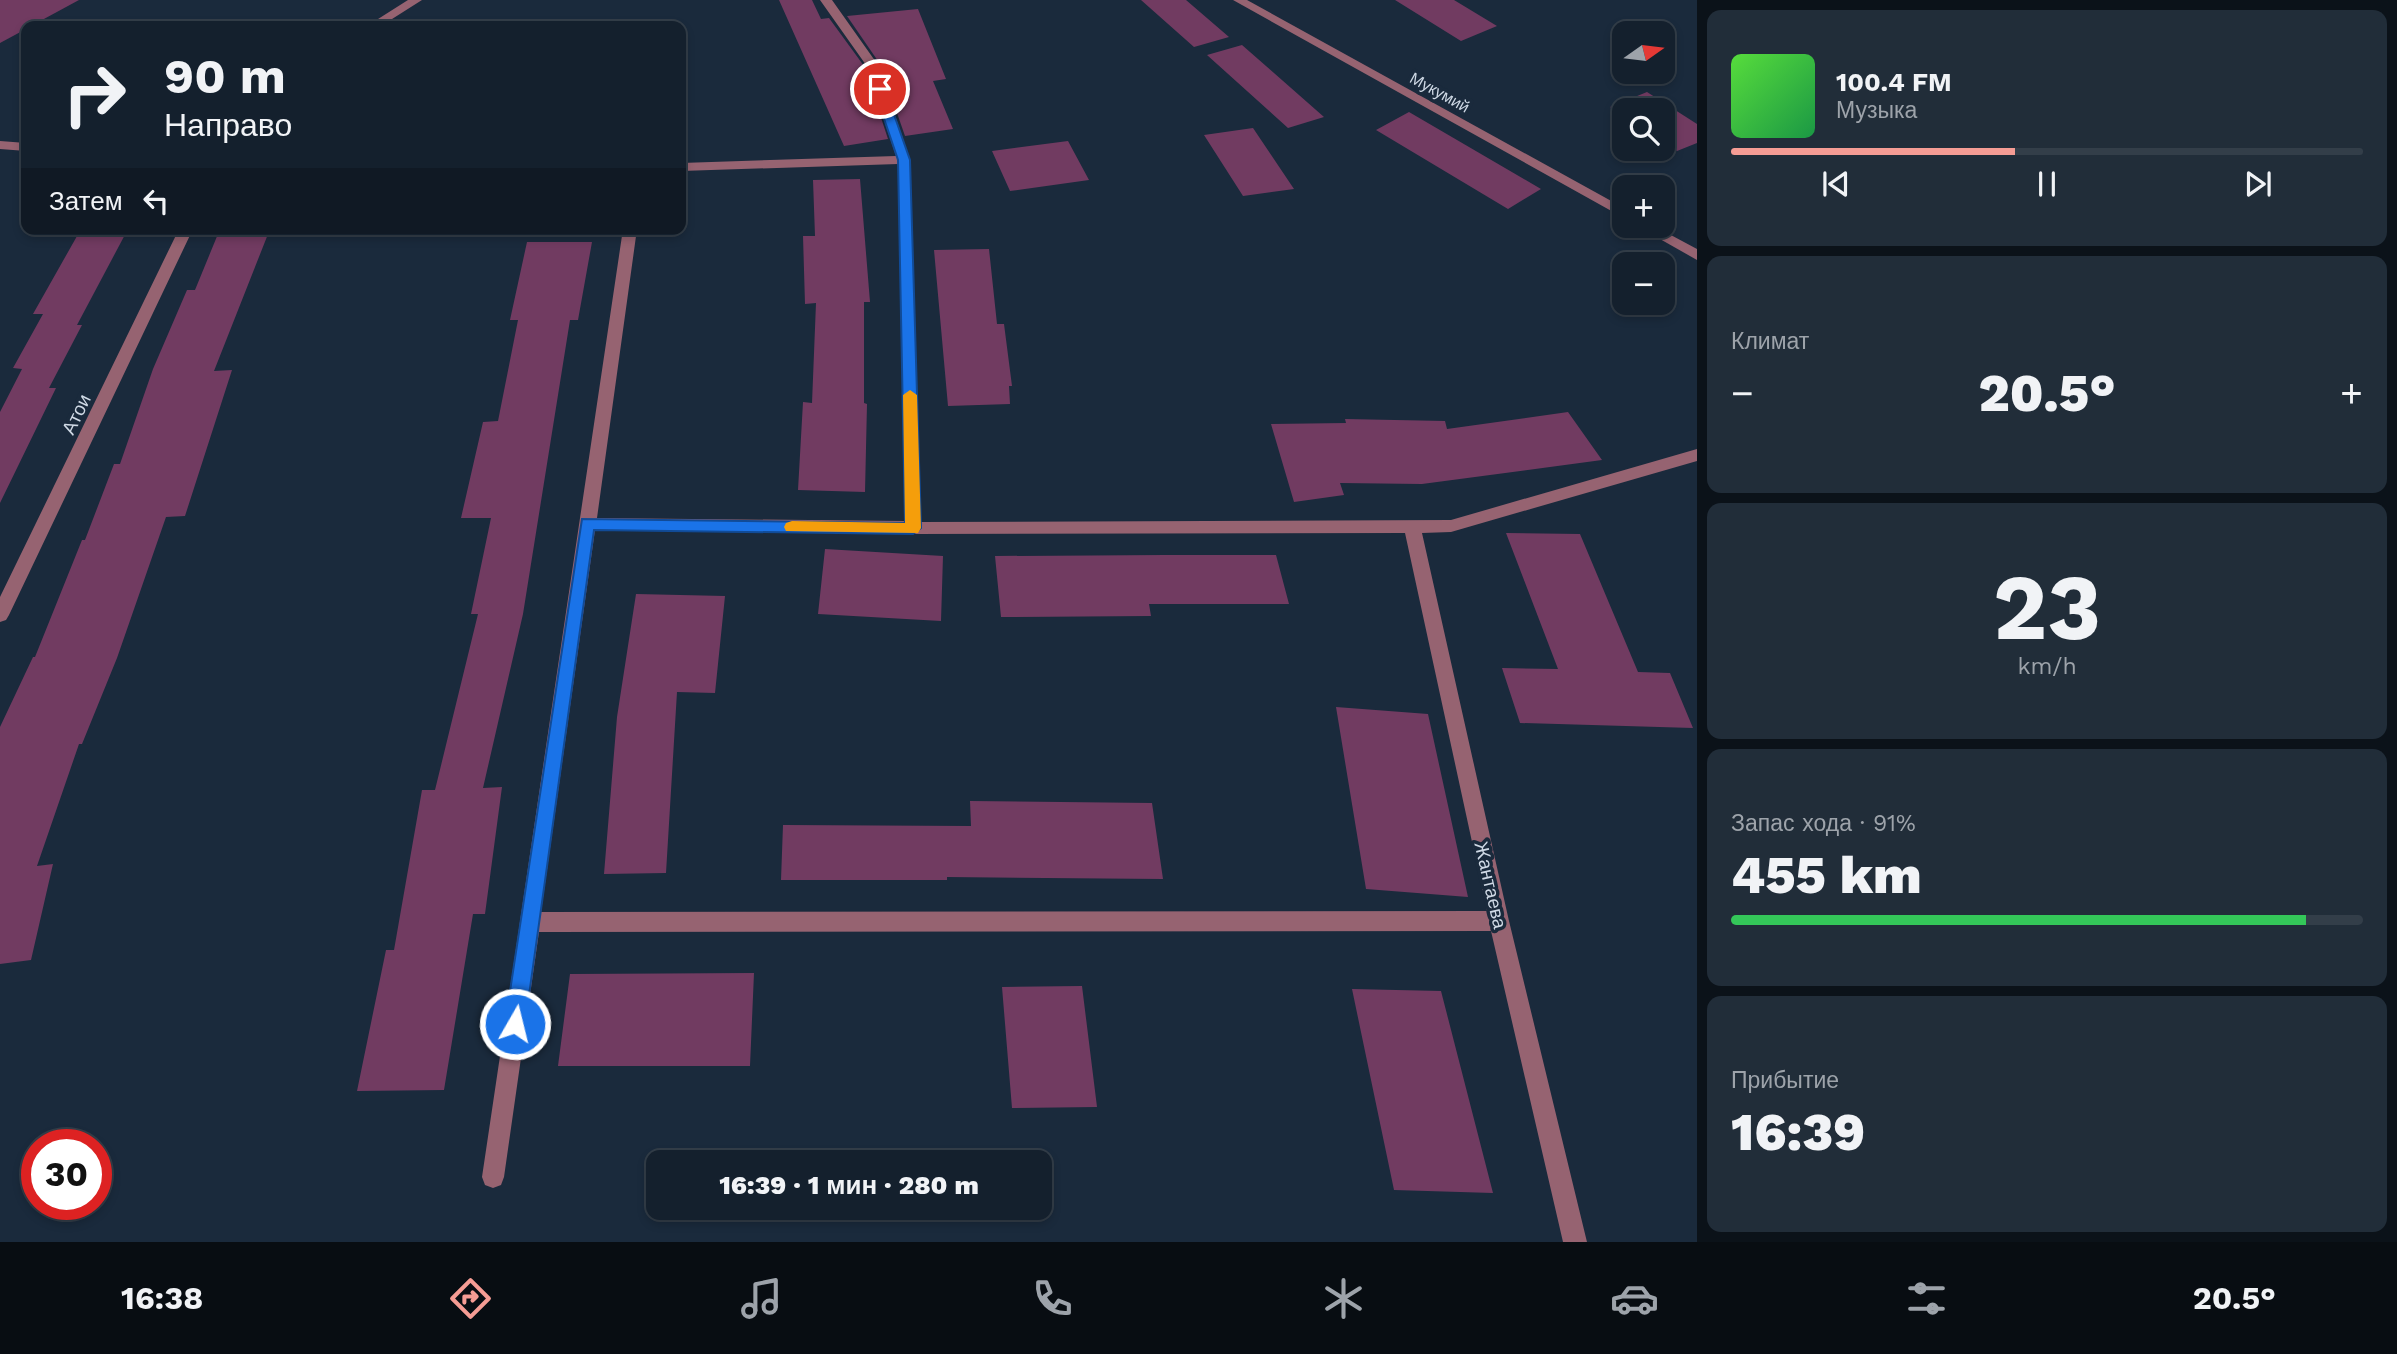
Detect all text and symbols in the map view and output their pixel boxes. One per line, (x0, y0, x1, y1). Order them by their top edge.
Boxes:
north arrow (1612, 21, 1675, 84)
map controls (1612, 21, 1675, 315)
text: 90 m (164, 47, 286, 105)
icon: right (49, 49, 140, 140)
pin (850, 59, 910, 119)
text: 100.4 FM (1836, 67, 1952, 97)
street label: Мукумий (1407, 68, 1473, 117)
icon: arrive (861, 70, 899, 108)
text: Музыка (1836, 97, 1917, 124)
button: search (1612, 98, 1675, 161)
text: Направо (164, 106, 292, 144)
icon: previous (1817, 165, 1855, 203)
icon: pause (2028, 165, 2066, 203)
icon: next (2239, 165, 2277, 203)
button: + (1612, 175, 1675, 238)
icon: left (137, 182, 175, 220)
text: Затем (49, 186, 123, 216)
button: − (1612, 252, 1675, 315)
text: Климат (1731, 328, 1809, 355)
text: 20.5° (1978, 363, 2116, 424)
text: − (1731, 371, 1754, 415)
text: + (2340, 371, 2363, 415)
street label: Атои (57, 390, 96, 438)
text: 23 (1993, 554, 2101, 661)
text: km/h (2017, 653, 2077, 680)
text: Запас хода · 91% (1731, 810, 1916, 837)
street label: Жантаева (1469, 839, 1512, 931)
text: 455 km (1731, 845, 1922, 906)
position arrow (478, 987, 552, 1061)
text: Прибытие (1731, 1067, 1839, 1094)
text: 16:39 (1731, 1102, 1865, 1163)
speed limit sign: 30 (21, 1129, 112, 1220)
text: 16:39 · 1 мин · 280 m (719, 1170, 979, 1200)
icon: directions (446, 1274, 495, 1323)
icon: music (737, 1274, 786, 1323)
icon: phone (1028, 1274, 1077, 1323)
icon: climate (1319, 1274, 1368, 1323)
icon: car (1610, 1274, 1659, 1323)
icon: filters (1902, 1274, 1951, 1323)
text: 16:38 (121, 1279, 203, 1317)
text: 20.5° (2193, 1279, 2276, 1317)

